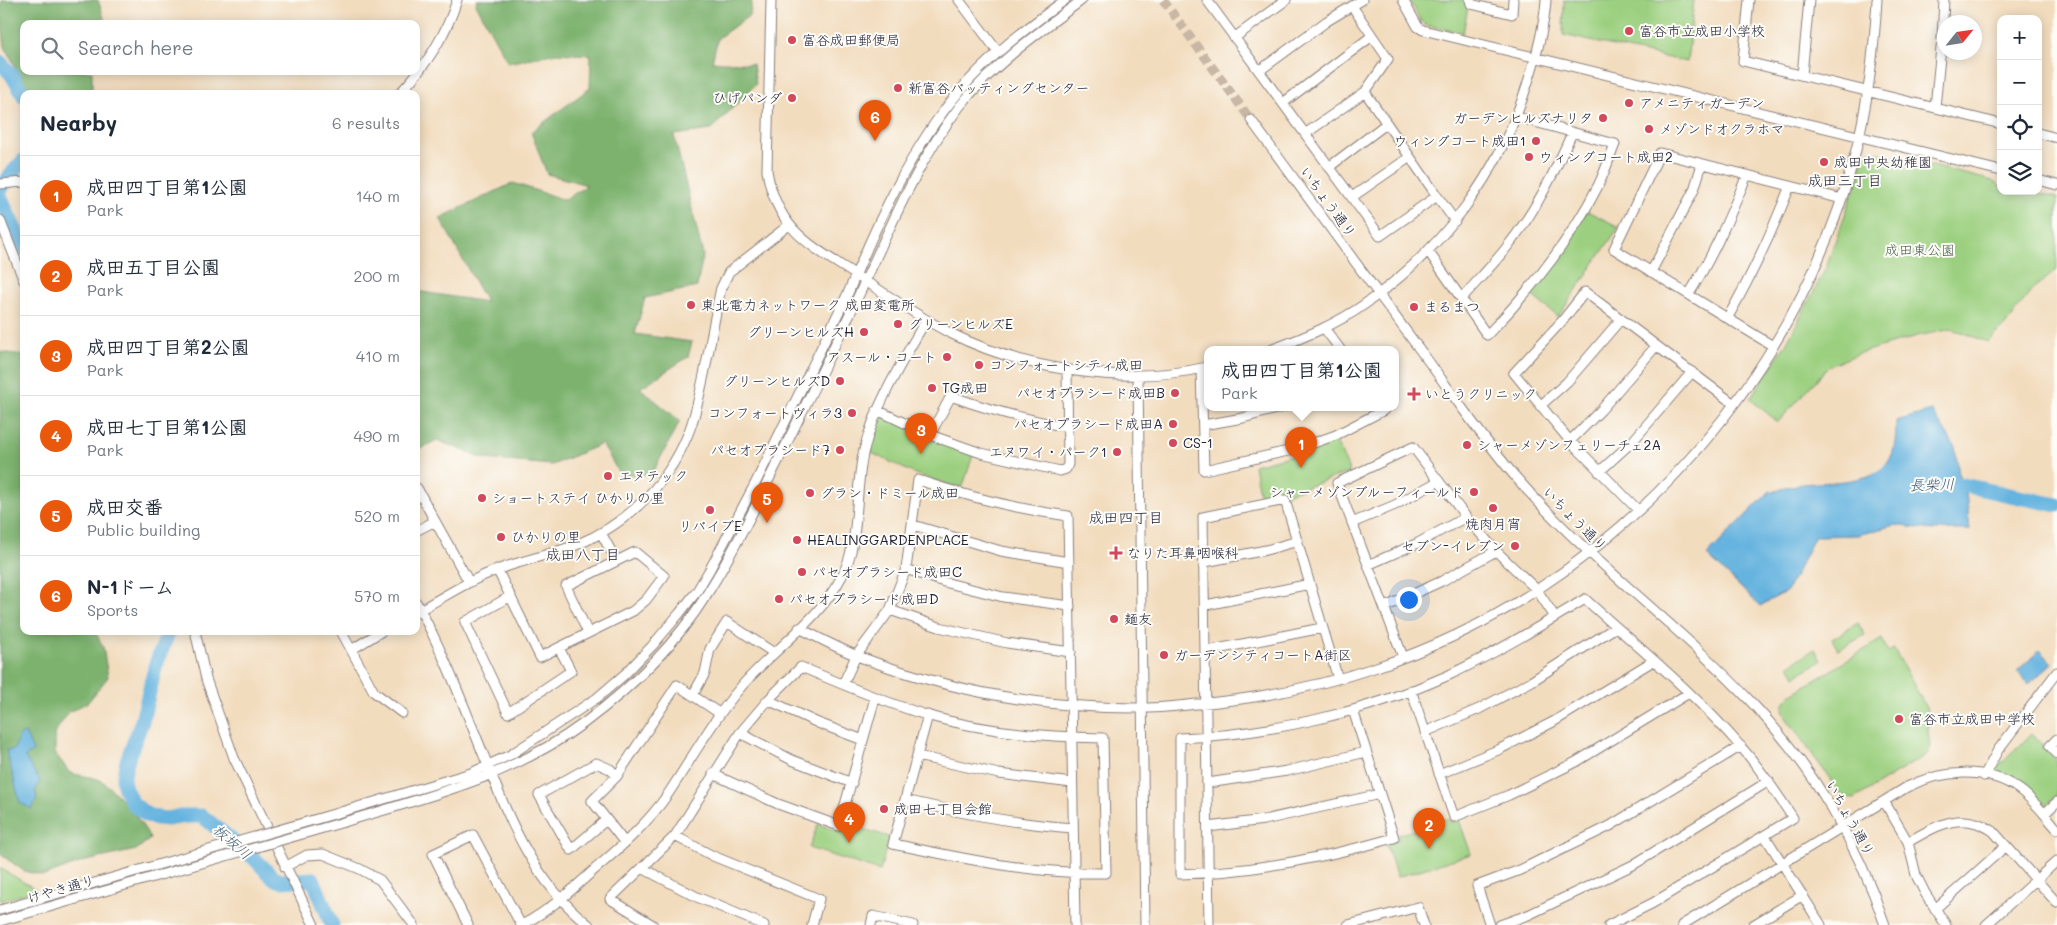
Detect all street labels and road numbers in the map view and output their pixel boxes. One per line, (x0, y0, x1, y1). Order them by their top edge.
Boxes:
street label: いちょう通り (1296, 162, 1361, 241)
street label: いちょう通り (1539, 482, 1612, 555)
street label: いちょう通り (1822, 776, 1879, 859)
street label: けやき通り (25, 870, 97, 907)

